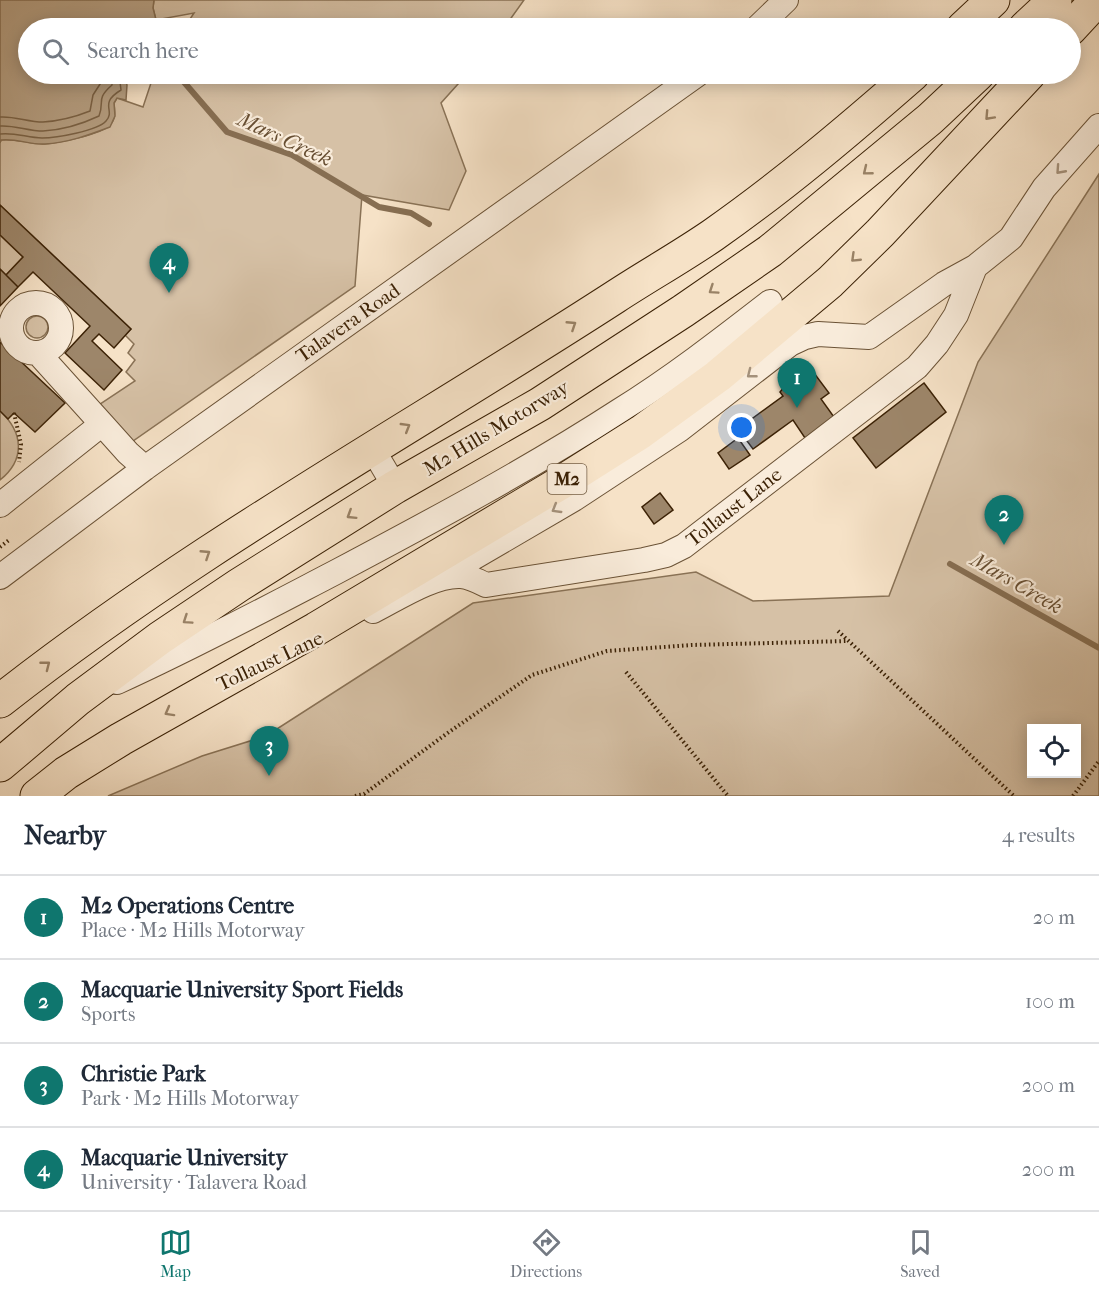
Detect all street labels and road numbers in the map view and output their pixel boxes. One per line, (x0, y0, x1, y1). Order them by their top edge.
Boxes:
street label: Talavera Road (292, 278, 405, 367)
street label: M2 Hills Motorway (419, 375, 573, 481)
street label: Tollaust Lane (682, 463, 786, 551)
road number: M2 (548, 464, 586, 494)
street label: Tollaust Lane (213, 626, 327, 696)

